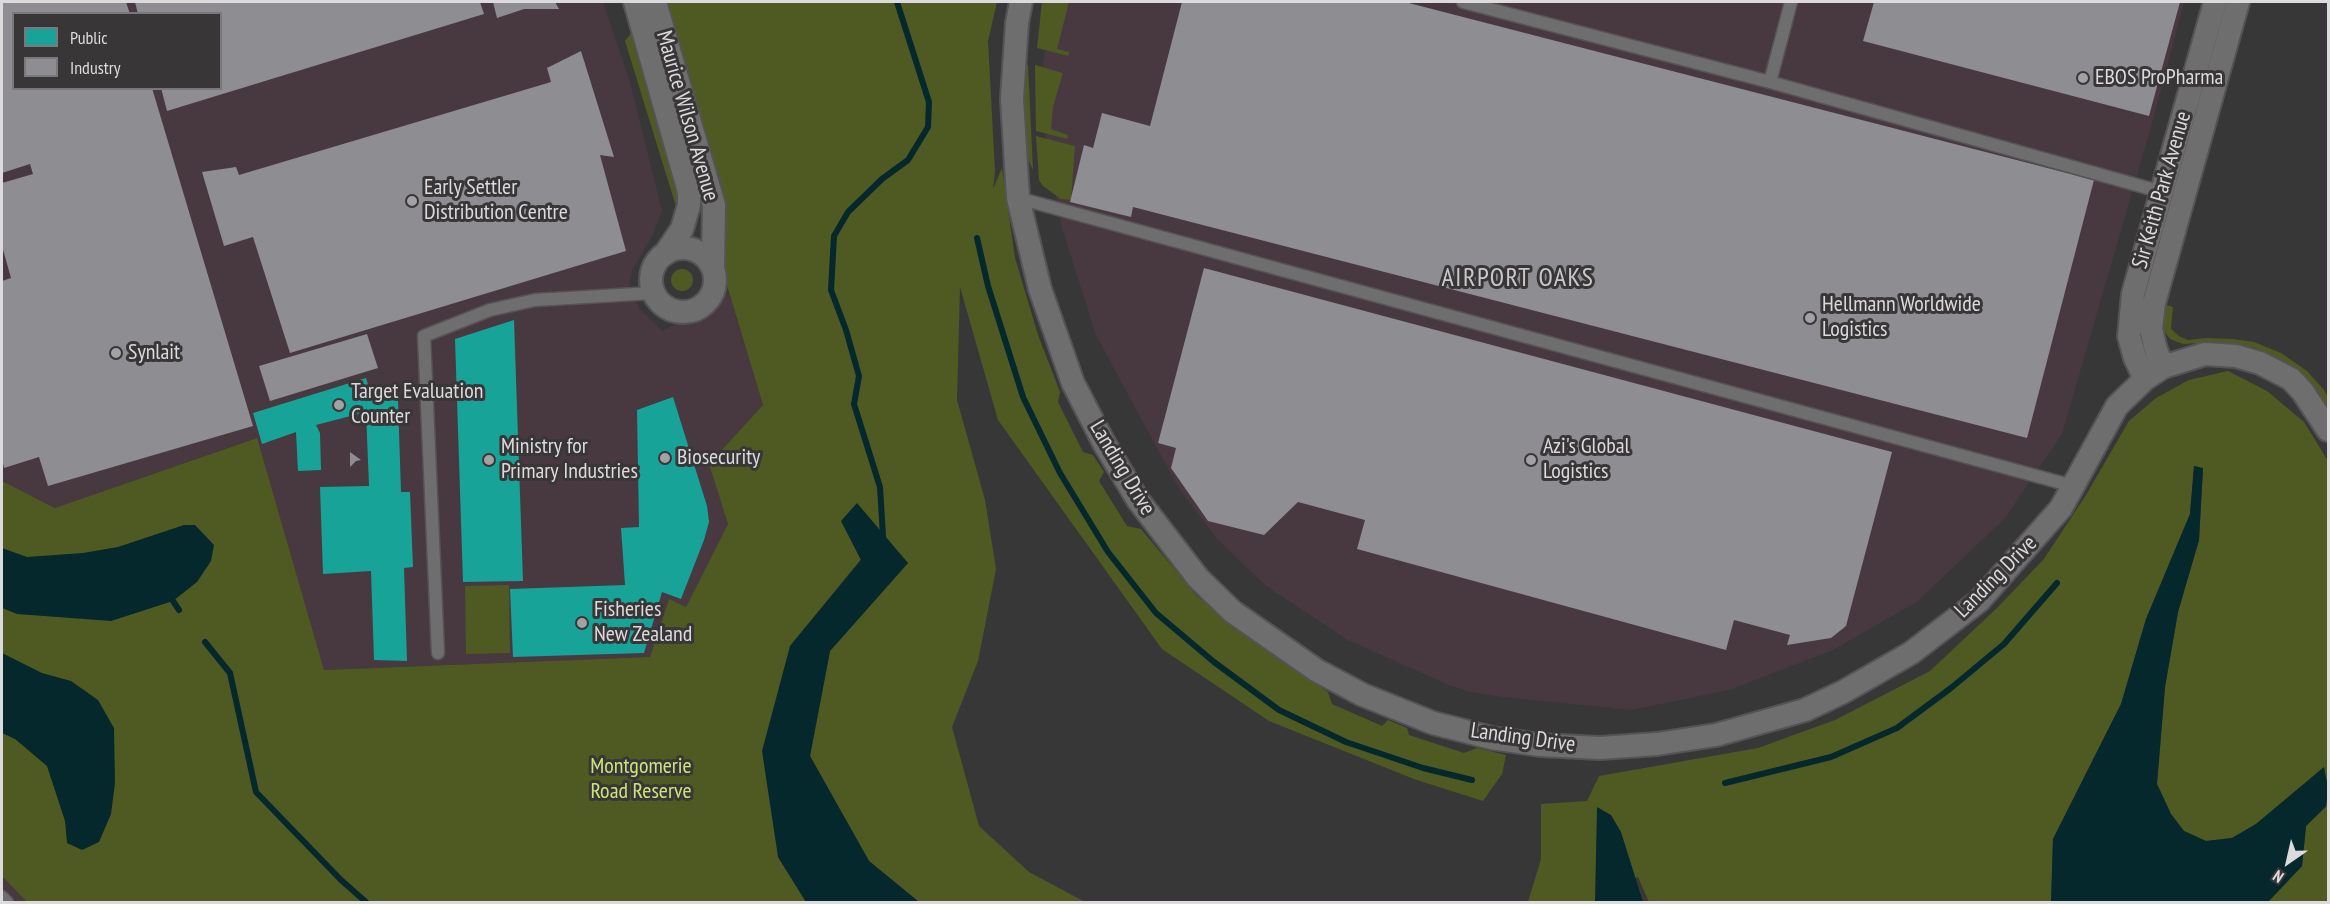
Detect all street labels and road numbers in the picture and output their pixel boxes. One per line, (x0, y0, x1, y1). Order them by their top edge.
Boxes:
street label: Maurice Wilson Avenue (650, 28, 724, 204)
street label: Sir Keith Park Avenue (2127, 108, 2197, 272)
street label: Landing Drive (1084, 416, 1160, 520)
street label: Landing Drive (1949, 530, 2043, 624)
street label: Landing Drive (1469, 718, 1577, 758)

